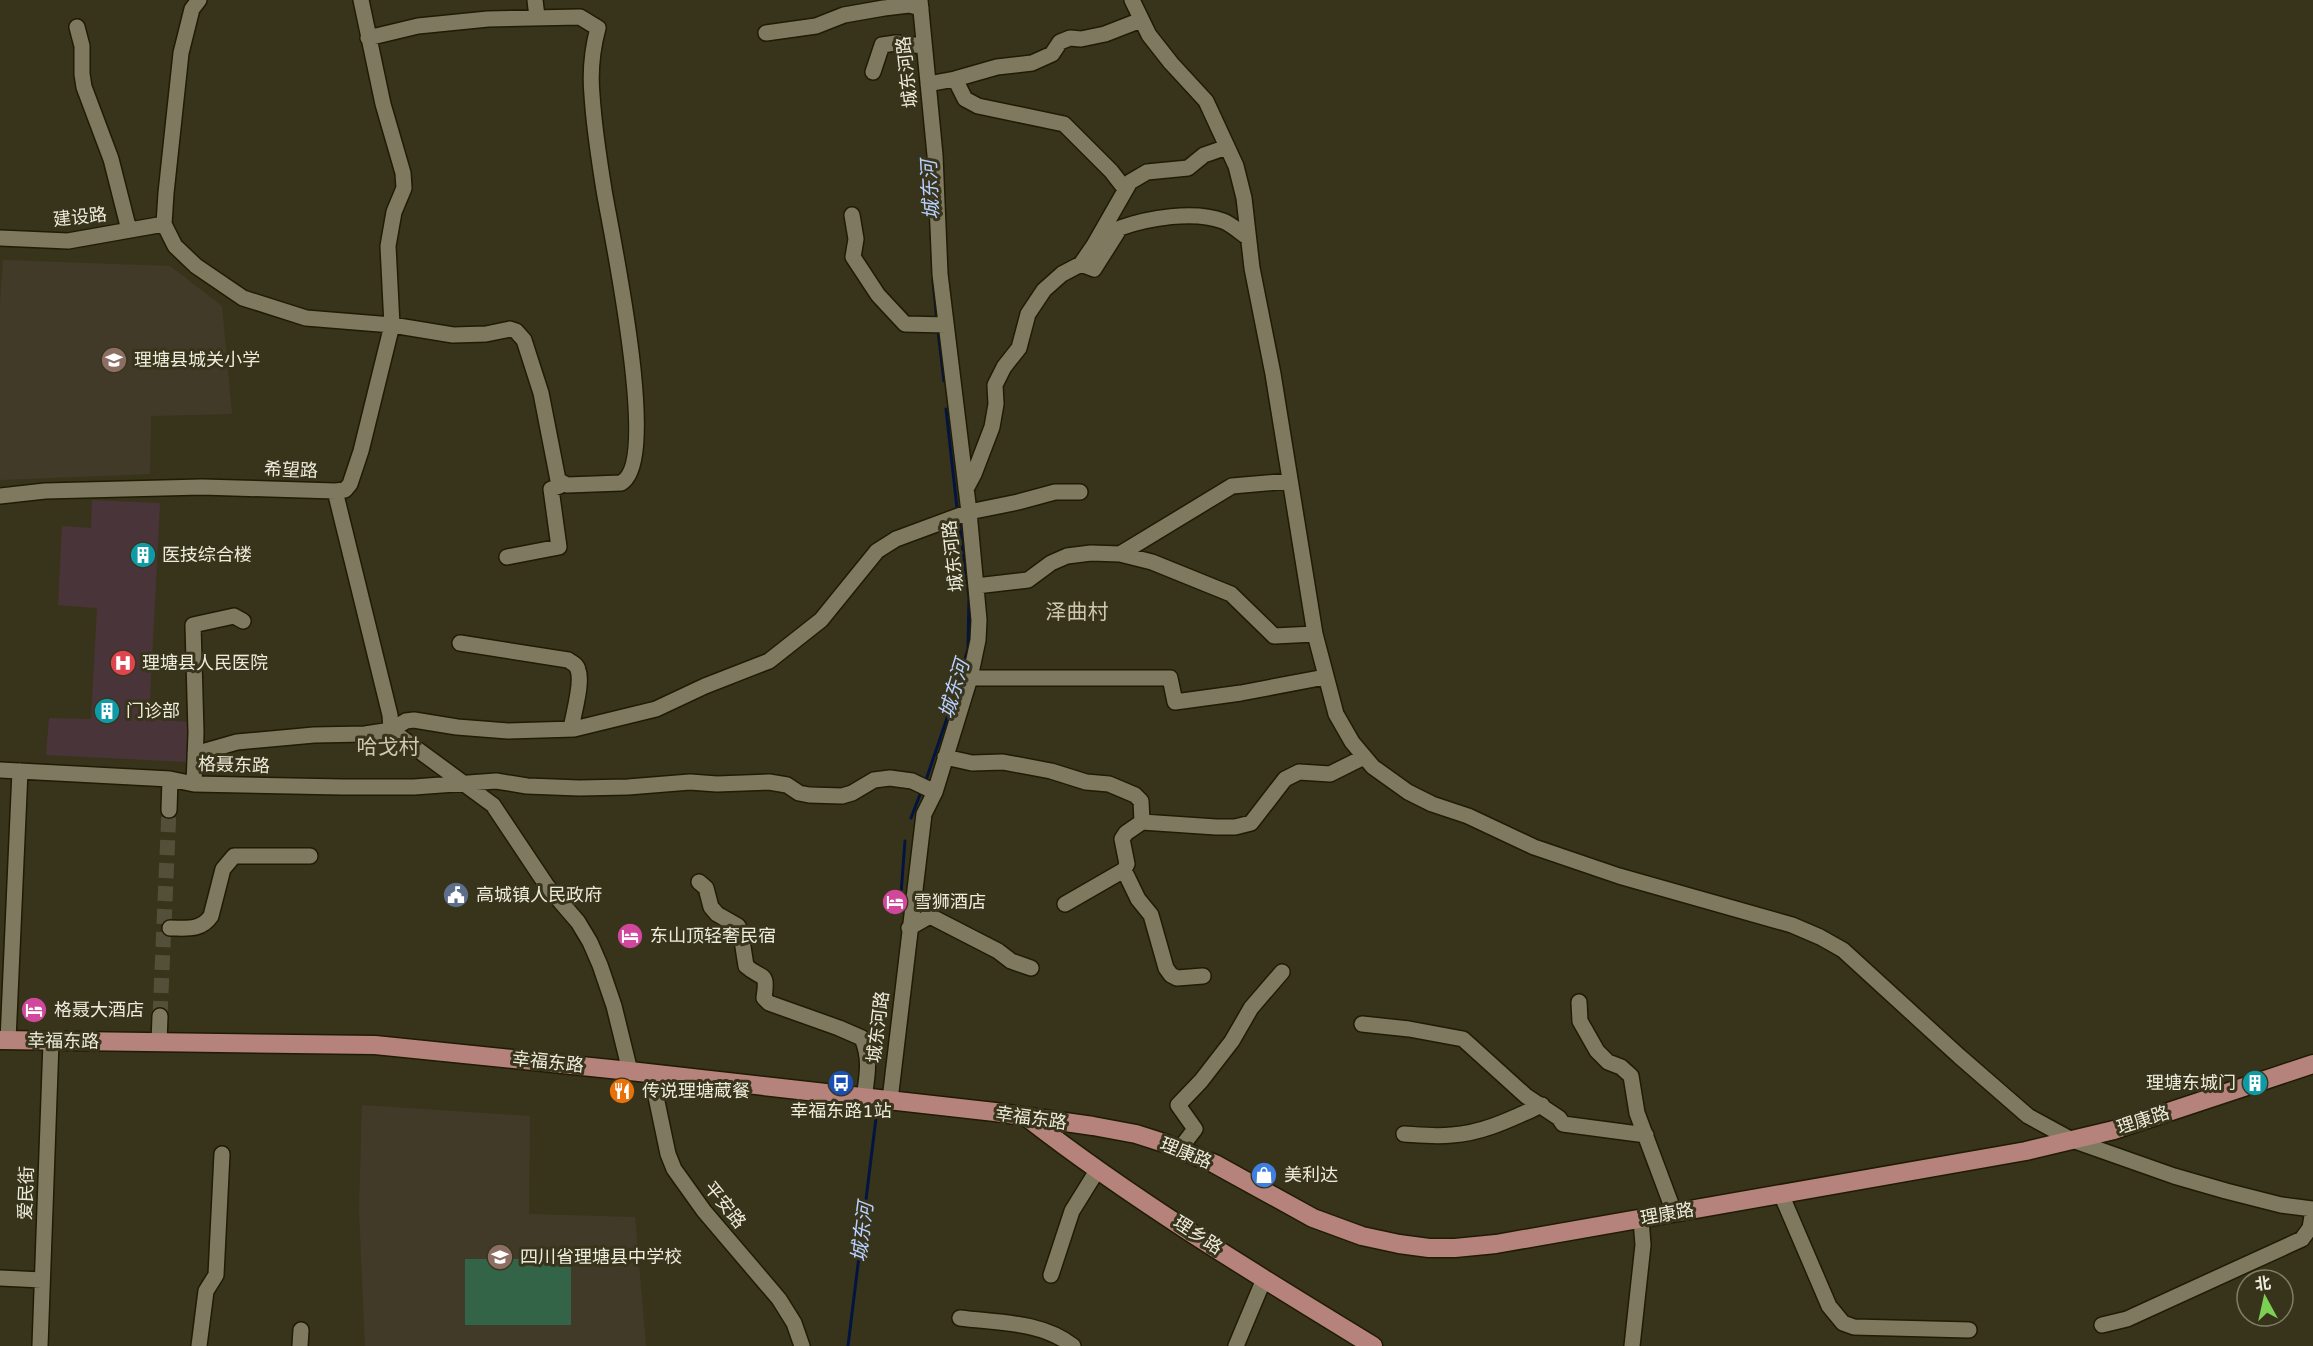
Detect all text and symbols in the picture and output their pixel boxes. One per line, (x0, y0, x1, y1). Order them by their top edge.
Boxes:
street label: 城东河路 (892, 35, 922, 109)
water label: 城东河 (917, 155, 945, 221)
street label: 建设路 (52, 203, 108, 231)
school or university icon: 理塘县城关小学 (99, 345, 129, 375)
place label: 理塘县城关小学 (134, 349, 260, 371)
street label: 希望路 (264, 458, 318, 482)
street label: 城东河路 (938, 519, 968, 593)
building icon: 医技综合楼 (128, 540, 158, 570)
place label: 医技综合楼 (162, 544, 252, 566)
district label: 泽曲村 (1046, 600, 1109, 625)
hospital icon: 理塘县人民医院 (108, 648, 138, 678)
place label: 理塘县人民医院 (142, 652, 268, 674)
water label: 城东河 (935, 653, 976, 721)
building icon: 门诊部 (92, 696, 122, 726)
place label: 门诊部 (126, 700, 180, 722)
district label: 哈戈村 (357, 735, 420, 760)
street label: 格聂东路 (198, 753, 270, 777)
public building icon: 高城镇人民政府 (441, 880, 471, 910)
place label: 高城镇人民政府 (476, 884, 602, 906)
hotel icon: 雪狮酒店 (880, 887, 910, 917)
place label: 雪狮酒店 (914, 891, 986, 913)
hotel icon: 东山顶轻奢民宿 (615, 921, 645, 951)
place label: 东山顶轻奢民宿 (650, 925, 776, 947)
street label: 城东河路 (863, 990, 893, 1064)
hotel icon: 格聂大酒店 (19, 995, 49, 1025)
place label: 格聂大酒店 (54, 999, 144, 1021)
street label: 幸福东路 (27, 1029, 99, 1053)
street label: 幸福东路 (511, 1047, 585, 1077)
bus stop icon: 幸福东路1站 (826, 1068, 856, 1098)
building icon: 理塘东城门 (2240, 1068, 2270, 1098)
place label: 理塘东城门 (2146, 1072, 2236, 1094)
restaurant icon: 传说理塘蔵餐 (607, 1076, 637, 1106)
place label: 传说理塘蔵餐 (642, 1080, 750, 1102)
place label: 幸福东路1站 (790, 1100, 892, 1122)
street label: 理康路 (2114, 1101, 2172, 1139)
street label: 幸福东路 (994, 1102, 1068, 1134)
street label: 理康路 (1157, 1133, 1215, 1173)
shop icon: 美利达 (1249, 1160, 1279, 1190)
place label: 美利达 (1284, 1164, 1338, 1186)
street label: 爱民街 (14, 1166, 38, 1220)
street label: 平安路 (699, 1177, 751, 1233)
water label: 城东河 (847, 1197, 879, 1263)
street label: 理康路 (1639, 1198, 1695, 1230)
street label: 理乡路 (1169, 1211, 1227, 1259)
school or university icon: 四川省理塘县中学校 (485, 1242, 515, 1272)
place label: 四川省理塘县中学校 (520, 1246, 682, 1268)
north arrow (2235, 1268, 2295, 1328)
text: 北 (2254, 1273, 2272, 1295)

